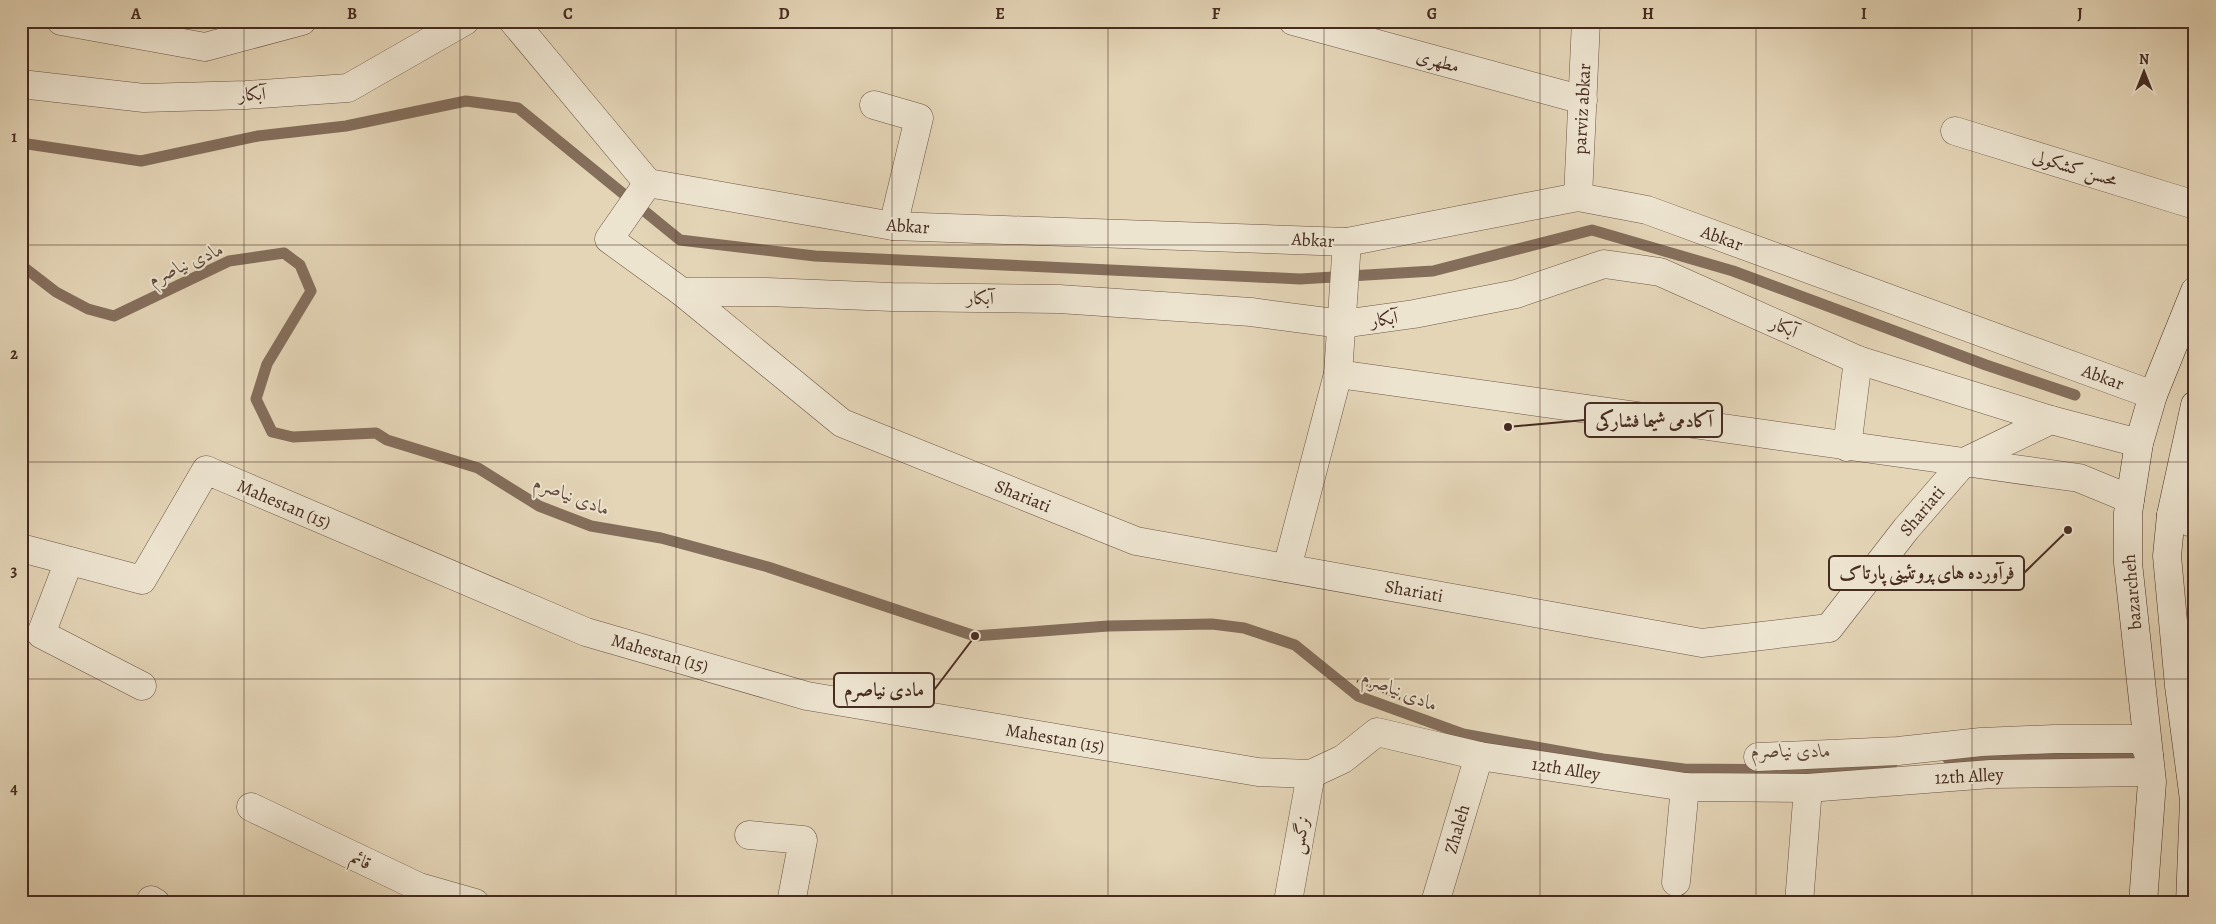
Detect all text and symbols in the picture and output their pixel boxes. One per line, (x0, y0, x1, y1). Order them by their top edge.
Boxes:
text: A (130, 3, 142, 25)
text: B (347, 3, 357, 25)
text: C (563, 3, 573, 25)
text: D (778, 3, 790, 25)
text: E (995, 3, 1005, 25)
text: F (1212, 3, 1221, 25)
text: G (1427, 3, 1437, 25)
text: H (1642, 3, 1654, 25)
text: I (1861, 3, 1867, 25)
text: J (2077, 3, 2083, 25)
street label: مطهری (1414, 44, 1462, 78)
north arrow (2118, 48, 2168, 98)
text: N (2139, 50, 2149, 69)
street label: parviz abkar (1568, 63, 1596, 155)
street label: آبکار (236, 81, 268, 107)
text: 1 (11, 126, 17, 148)
street label: محسن کشکولی (2030, 144, 2120, 192)
street label: Abkar (885, 212, 930, 239)
street label: Abkar (1697, 219, 1746, 257)
street label: Abkar (1290, 227, 1335, 253)
water label: مادی نیاصرم (144, 236, 229, 295)
street label: آبکار (964, 286, 996, 310)
street label: آبکار (1367, 305, 1401, 333)
street label: آبکار (1765, 310, 1803, 344)
text: 2 (10, 343, 18, 365)
street label: Abkar (2078, 358, 2127, 396)
callout: آکادمی شیما فشارکی (1585, 403, 1722, 437)
text: آکادمی شیما فشارکی (1594, 408, 1715, 434)
water label: مادی نیاصرم (529, 470, 614, 525)
street label: Mahestan (15) (233, 473, 335, 535)
street label: Shariati (991, 474, 1055, 518)
street label: Shariati (1894, 481, 1950, 541)
street label: bazarcheh (2117, 553, 2147, 631)
callout: فرآورده های پروتئینی پارتاک (1829, 556, 2024, 590)
text: 3 (11, 560, 18, 582)
text: فرآورده های پروتئینی پارتاک (1839, 560, 2015, 587)
street label: Shariati (1383, 574, 1445, 608)
street label: Mahestan (15) (609, 628, 711, 678)
water label: مادی نیاصرم (1357, 664, 1442, 721)
callout: مادی نیاصرم (834, 673, 934, 707)
text: مادی نیاصرم (844, 677, 924, 707)
street label: Mahestan (15) (1004, 718, 1106, 758)
water label: مادی نیاصرم (1751, 738, 1831, 767)
street label: 12th Alley (1530, 752, 1603, 786)
street label: 12th Alley (1934, 762, 2005, 790)
text: 4 (10, 778, 18, 800)
street label: Zhaleh (1439, 801, 1476, 856)
street label: نرگس (1285, 814, 1315, 856)
street label: قائم (345, 845, 375, 879)

